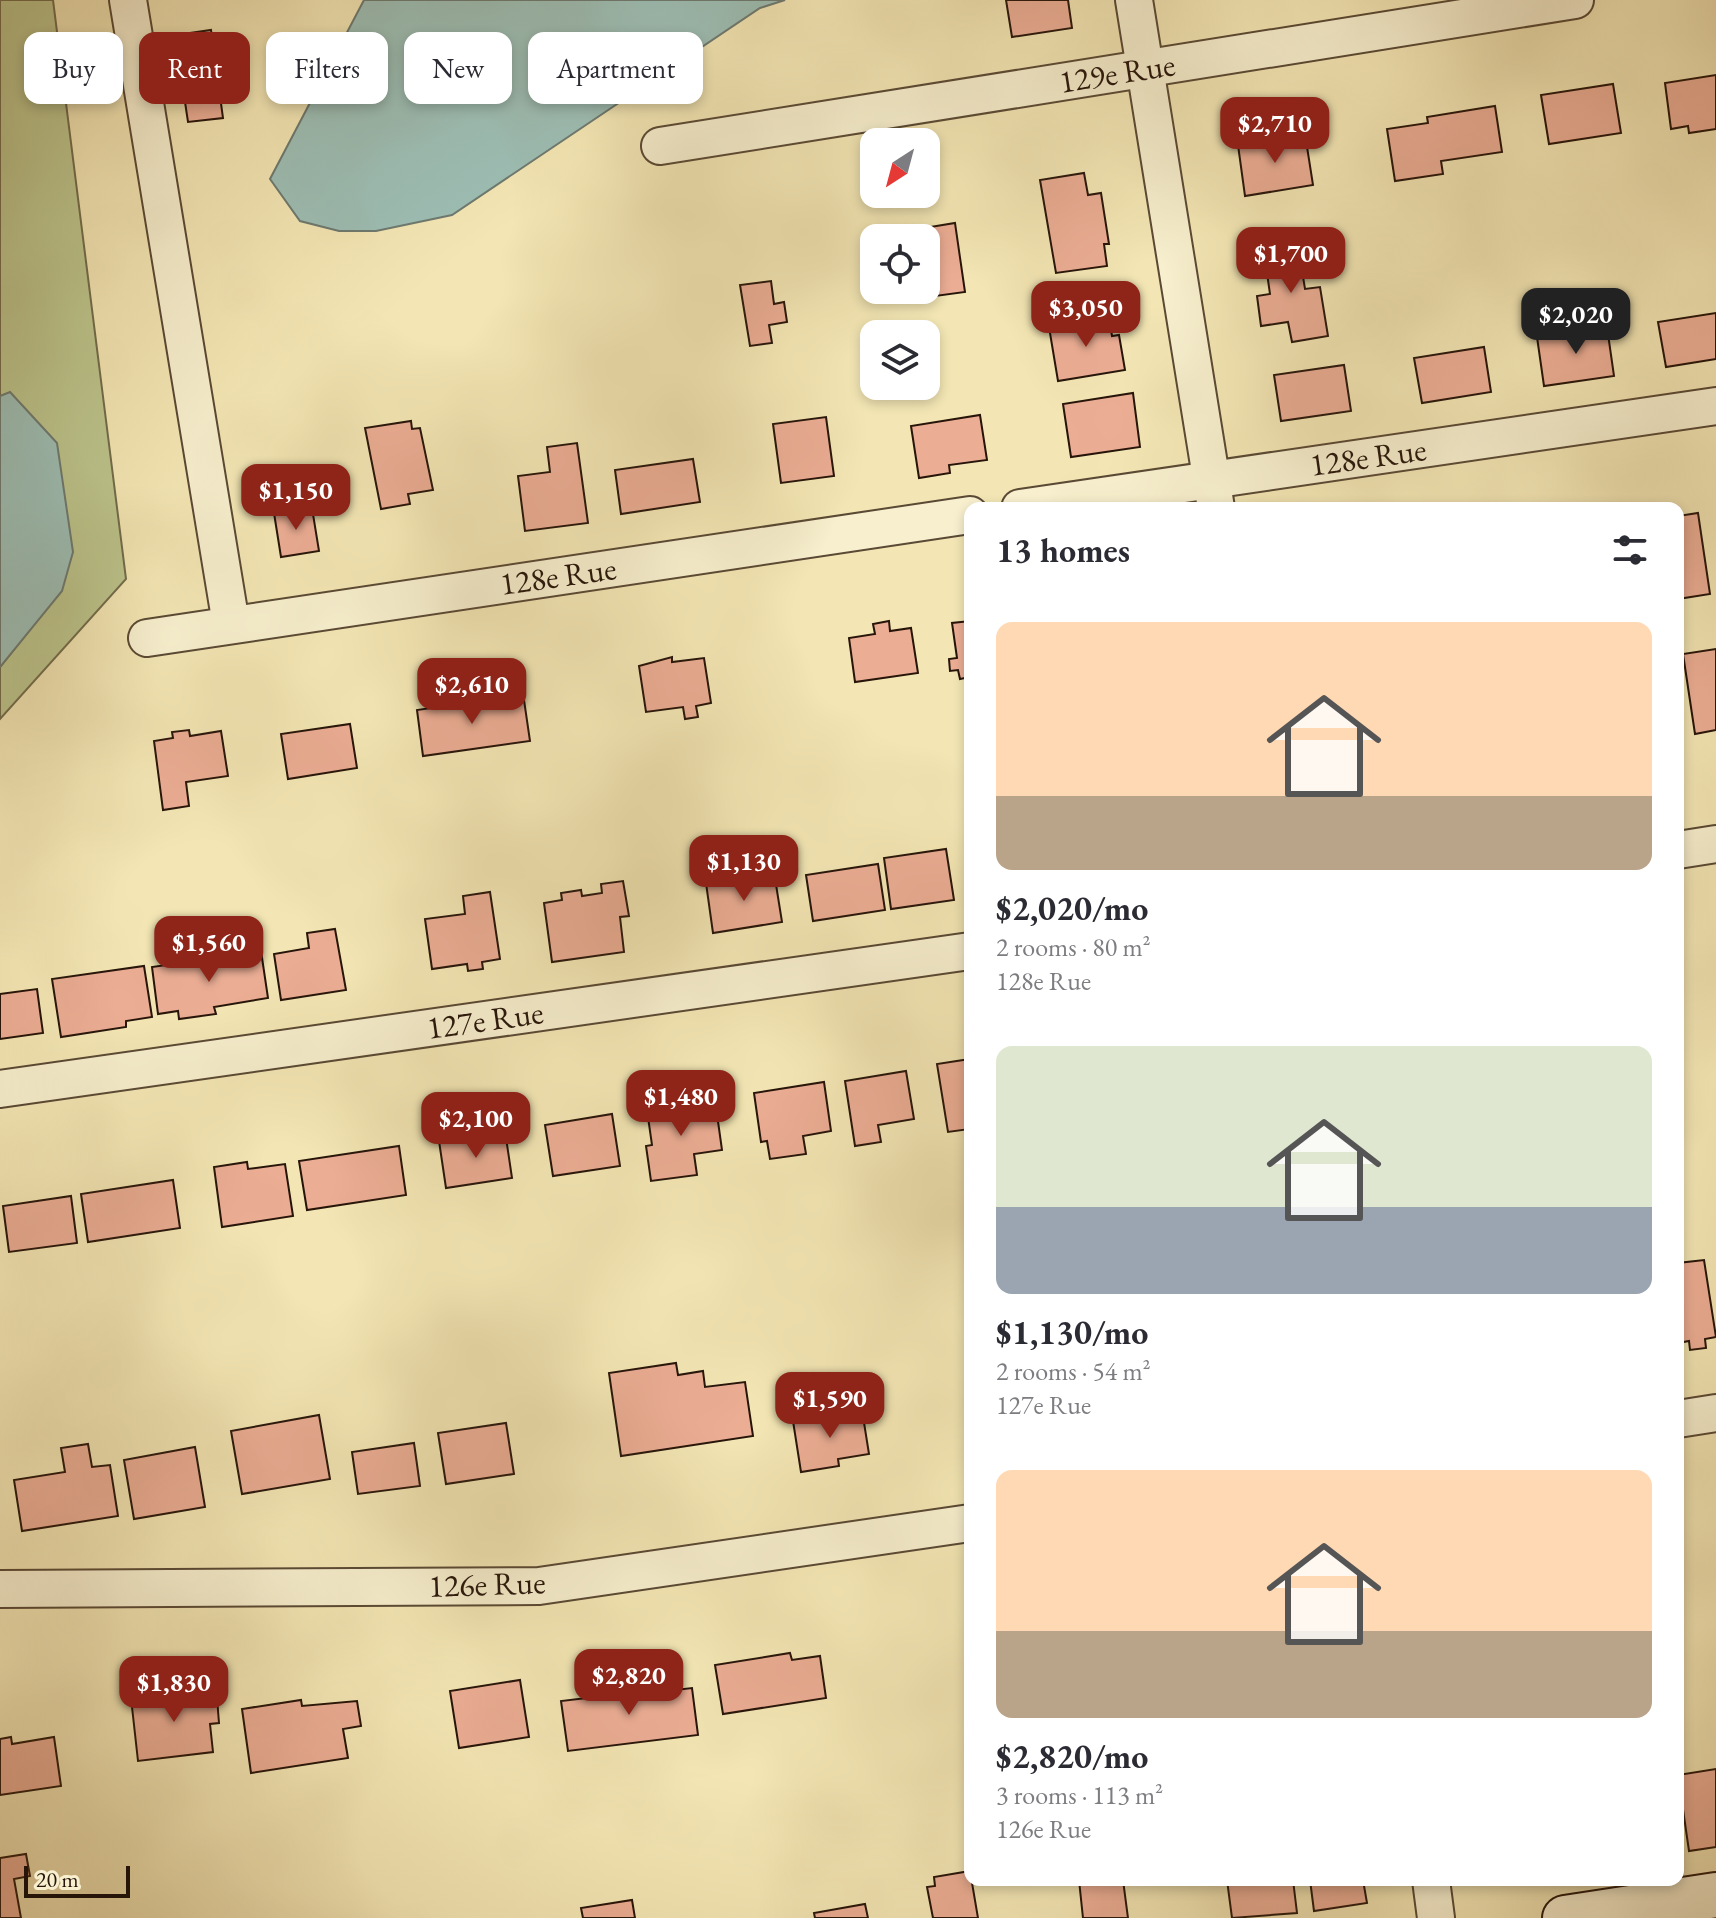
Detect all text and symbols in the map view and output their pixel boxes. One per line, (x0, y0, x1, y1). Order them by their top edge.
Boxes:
chip: Buy (24, 32, 123, 104)
chip: Rent (139, 32, 250, 104)
chip: Filters (266, 32, 388, 104)
chip: New (404, 32, 512, 104)
chip: Apartment (528, 32, 703, 104)
street label: 129e Rue (1056, 43, 1178, 103)
pin: $2,710 (1210, 97, 1340, 165)
text: $2,710 (1238, 106, 1312, 140)
north arrow (860, 128, 940, 208)
map controls (860, 128, 940, 400)
button: locate (860, 224, 940, 304)
pin: $1,700 (1226, 227, 1356, 295)
text: $1,700 (1254, 236, 1328, 270)
pin: $3,050 (1021, 281, 1151, 349)
pin: $2,020 (1511, 288, 1641, 356)
text: $3,050 (1049, 290, 1123, 324)
text: $2,020 (1539, 297, 1613, 331)
button: layers (860, 320, 940, 400)
street label: 128e Rue (1307, 428, 1429, 486)
pin: $1,150 (231, 464, 361, 532)
text: $1,150 (259, 473, 333, 507)
text: 13 homes (996, 528, 1130, 572)
icon: filters (1608, 528, 1652, 572)
street label: 128e Rue (497, 547, 619, 605)
pin: $2,610 (407, 658, 537, 726)
text: $2,610 (435, 667, 509, 701)
icon: home (1252, 674, 1396, 818)
pin: $1,130 (679, 835, 809, 903)
text: $1,130 (707, 844, 781, 878)
text: $2,020/mo (996, 886, 1148, 930)
pin: $1,560 (144, 916, 274, 984)
text: $1,560 (172, 925, 246, 959)
text: 2 rooms · 80 m² (996, 930, 1151, 964)
text: 128e Rue (996, 964, 1091, 998)
street label: 127e Rue (424, 991, 546, 1049)
pin: $1,480 (616, 1070, 746, 1138)
text: $1,480 (644, 1079, 718, 1113)
pin: $2,100 (411, 1092, 541, 1160)
icon: home (1252, 1098, 1396, 1242)
text: $2,100 (439, 1101, 513, 1135)
text: $1,130/mo (996, 1310, 1148, 1354)
text: 2 rooms · 54 m² (996, 1354, 1151, 1388)
pin: $1,590 (765, 1372, 895, 1440)
text: $1,590 (793, 1381, 867, 1415)
text: 127e Rue (996, 1388, 1091, 1422)
icon: home (1252, 1522, 1396, 1666)
street label: 126e Rue (428, 1561, 546, 1607)
pin: $2,820 (564, 1649, 694, 1717)
pin: $1,830 (109, 1656, 239, 1724)
text: $2,820 (592, 1658, 666, 1692)
text: $1,830 (137, 1665, 211, 1699)
text: $2,820/mo (996, 1734, 1148, 1778)
text: 3 rooms · 113 m² (996, 1778, 1163, 1812)
text: 126e Rue (996, 1812, 1091, 1846)
scale bar (24, 1862, 130, 1898)
text: 20 m (36, 1865, 79, 1894)

